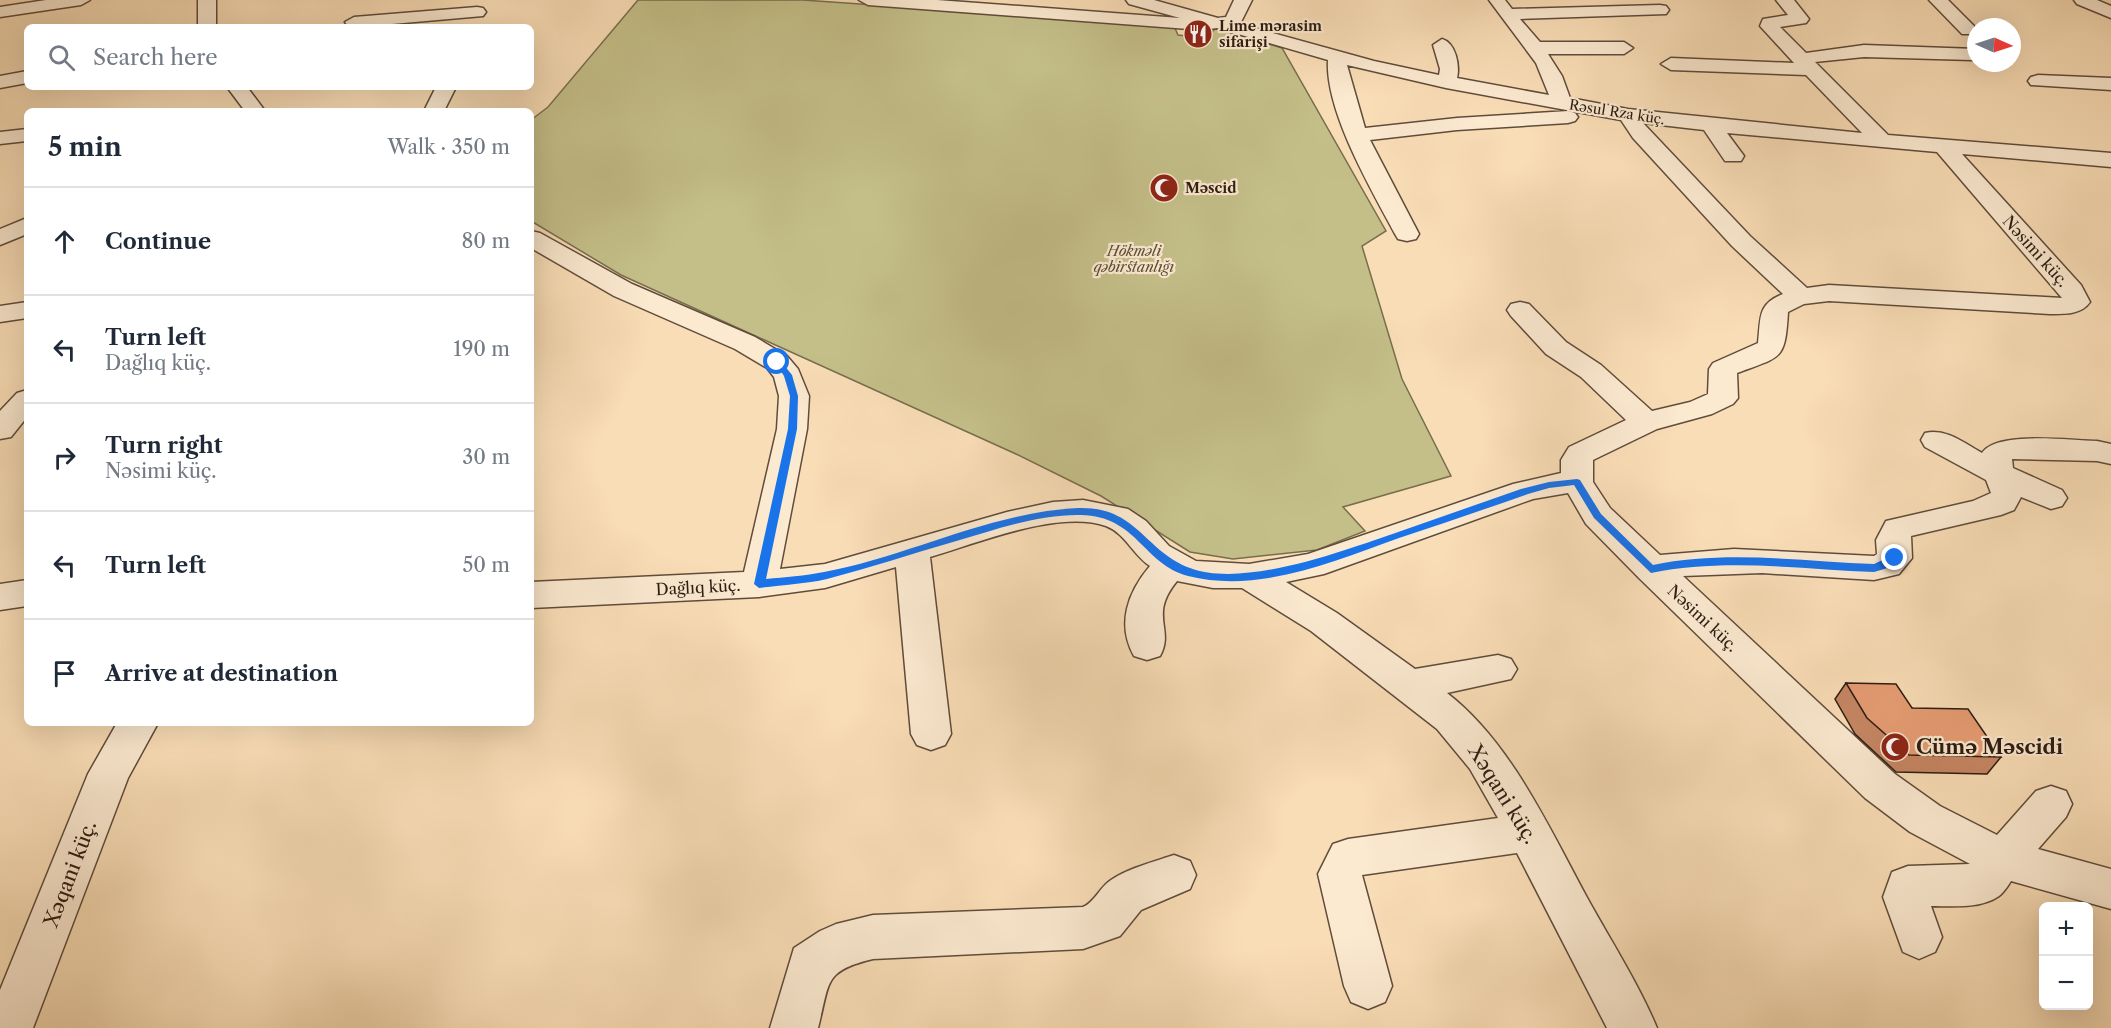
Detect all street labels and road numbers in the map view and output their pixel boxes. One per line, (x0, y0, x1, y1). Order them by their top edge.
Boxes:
street label: Rəsul Rza küç. (1568, 96, 1666, 128)
street label: Nəsimi küç. (1999, 211, 2073, 291)
street label: Dağlıq küç. (655, 575, 741, 599)
street label: Nəsimi küç. (1664, 580, 1742, 656)
street label: Xəqani küç. (1462, 739, 1543, 848)
street label: Xəqani küç. (38, 817, 101, 932)

